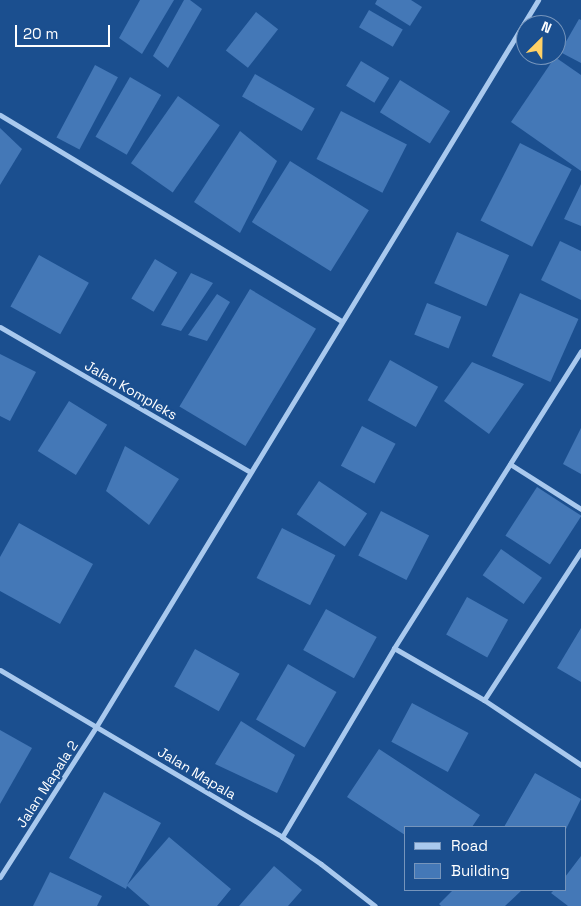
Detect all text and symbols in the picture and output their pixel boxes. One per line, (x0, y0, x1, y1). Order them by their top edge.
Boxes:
scale bar (18, 15, 112, 47)
north arrow (516, 15, 566, 65)
text: N (539, 17, 554, 37)
text: 20 m (23, 24, 58, 43)
street label: Jalan Kompleks (82, 357, 180, 423)
street label: Jalan Mapala 2 (13, 737, 81, 831)
street label: Jalan Mapala (155, 743, 239, 803)
legend (404, 826, 566, 891)
text: Road (451, 836, 488, 855)
text: Building (451, 861, 510, 880)

